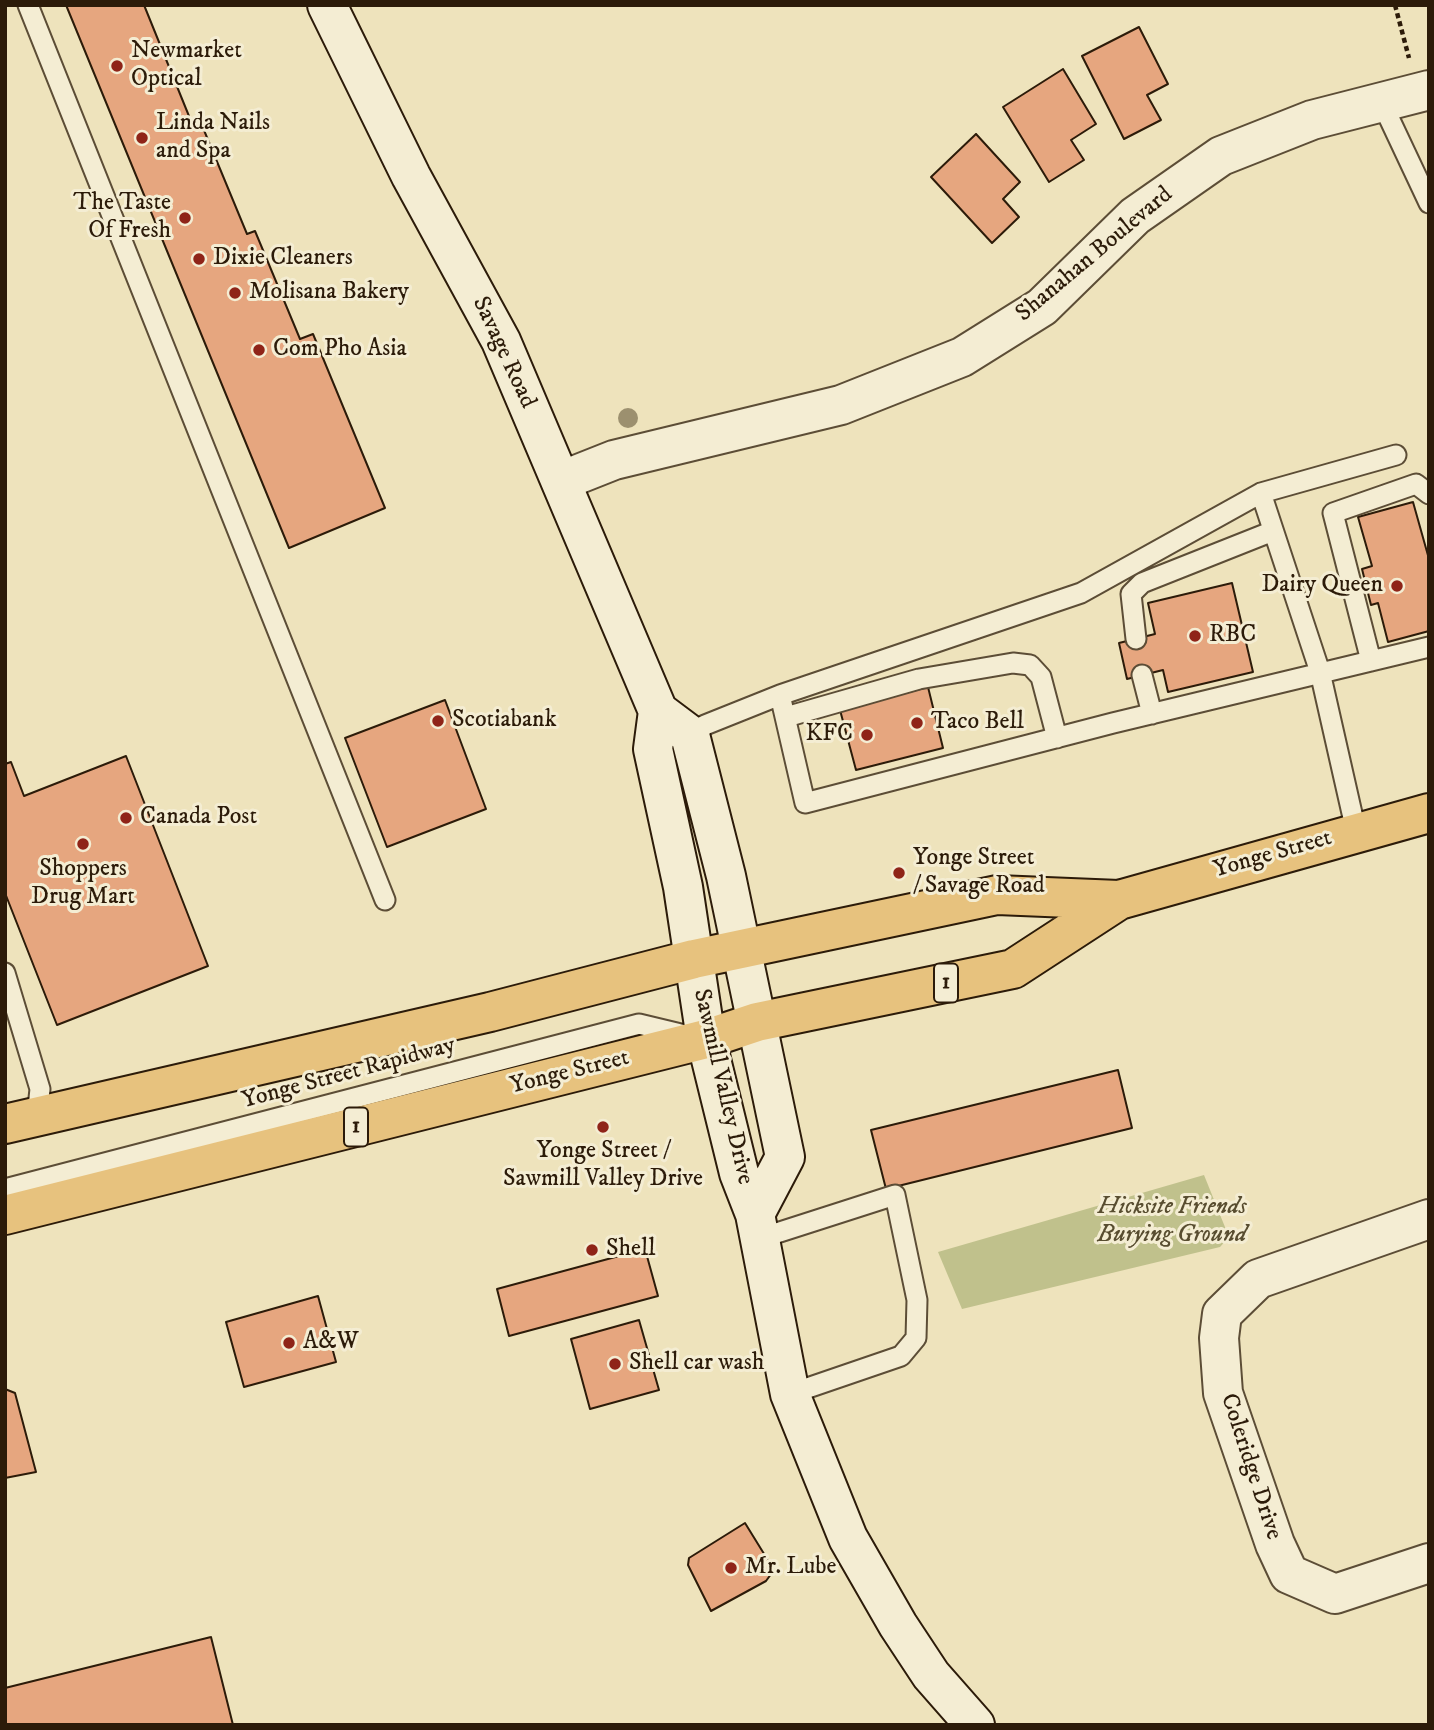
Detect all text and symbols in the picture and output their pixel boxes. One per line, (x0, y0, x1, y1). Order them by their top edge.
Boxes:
place label: Newmarket Optical (131, 38, 242, 94)
marker: Newmarket Optical (109, 58, 125, 74)
place label: Linda Nails and Spa (156, 110, 270, 166)
marker: Linda Nails and Spa (134, 130, 150, 146)
street label: Shanahan Boulevard (1011, 181, 1179, 329)
place label: The Taste Of Fresh (73, 190, 171, 246)
marker: The Taste Of Fresh (177, 210, 193, 226)
place label: Dixie Cleaners (213, 245, 353, 273)
marker: Dixie Cleaners (191, 251, 207, 267)
place label: Molisana Bakery (249, 279, 409, 307)
marker: Molisana Bakery (227, 285, 243, 301)
street label: Savage Road (465, 293, 541, 413)
place label: Com Pho Asia (273, 336, 407, 364)
marker: Com Pho Asia (251, 342, 267, 358)
place label: Dairy Queen (1261, 572, 1383, 600)
marker: Dairy Queen (1389, 578, 1405, 594)
place label: RBC (1209, 622, 1256, 650)
marker: RBC (1187, 628, 1203, 644)
place label: Scotiabank (452, 707, 557, 735)
place label: Taco Bell (931, 709, 1024, 737)
marker: Scotiabank (430, 713, 446, 729)
marker: Taco Bell (909, 715, 925, 731)
place label: KFC (805, 721, 853, 749)
marker: KFC (859, 727, 875, 743)
place label: Canada Post (140, 804, 257, 832)
marker: Canada Post (118, 810, 134, 826)
street label: Yonge Street (1211, 824, 1335, 886)
marker: Shoppers Drug Mart (75, 836, 91, 852)
place label: Yonge Street / Savage Road (913, 845, 1045, 901)
place label: Shoppers Drug Mart (31, 856, 135, 912)
marker: Yonge Street / Savage Road (891, 865, 907, 881)
road number: 1 (934, 964, 958, 1002)
street label: Sawmill Valley Drive (685, 986, 759, 1188)
street label: Yonge Street Rapidway (239, 1032, 459, 1116)
street label: Yonge Street (508, 1044, 632, 1102)
road number: 1 (344, 1108, 368, 1146)
marker: Yonge Street / Sawmill Valley Drive (595, 1119, 611, 1135)
place label: Yonge Street / Sawmill Valley Drive (503, 1138, 703, 1194)
park label: Hicksite Friends Burying Ground (1097, 1194, 1247, 1250)
place label: Shell (606, 1236, 655, 1264)
marker: Shell (584, 1242, 600, 1258)
place label: A&W (303, 1329, 359, 1357)
marker: A&W (281, 1335, 297, 1351)
place label: Shell car wash (629, 1350, 764, 1378)
marker: Shell car wash (607, 1356, 623, 1372)
street label: Coleridge Drive (1213, 1390, 1287, 1544)
place label: Mr. Lube (745, 1554, 836, 1582)
marker: Mr. Lube (723, 1560, 739, 1576)

